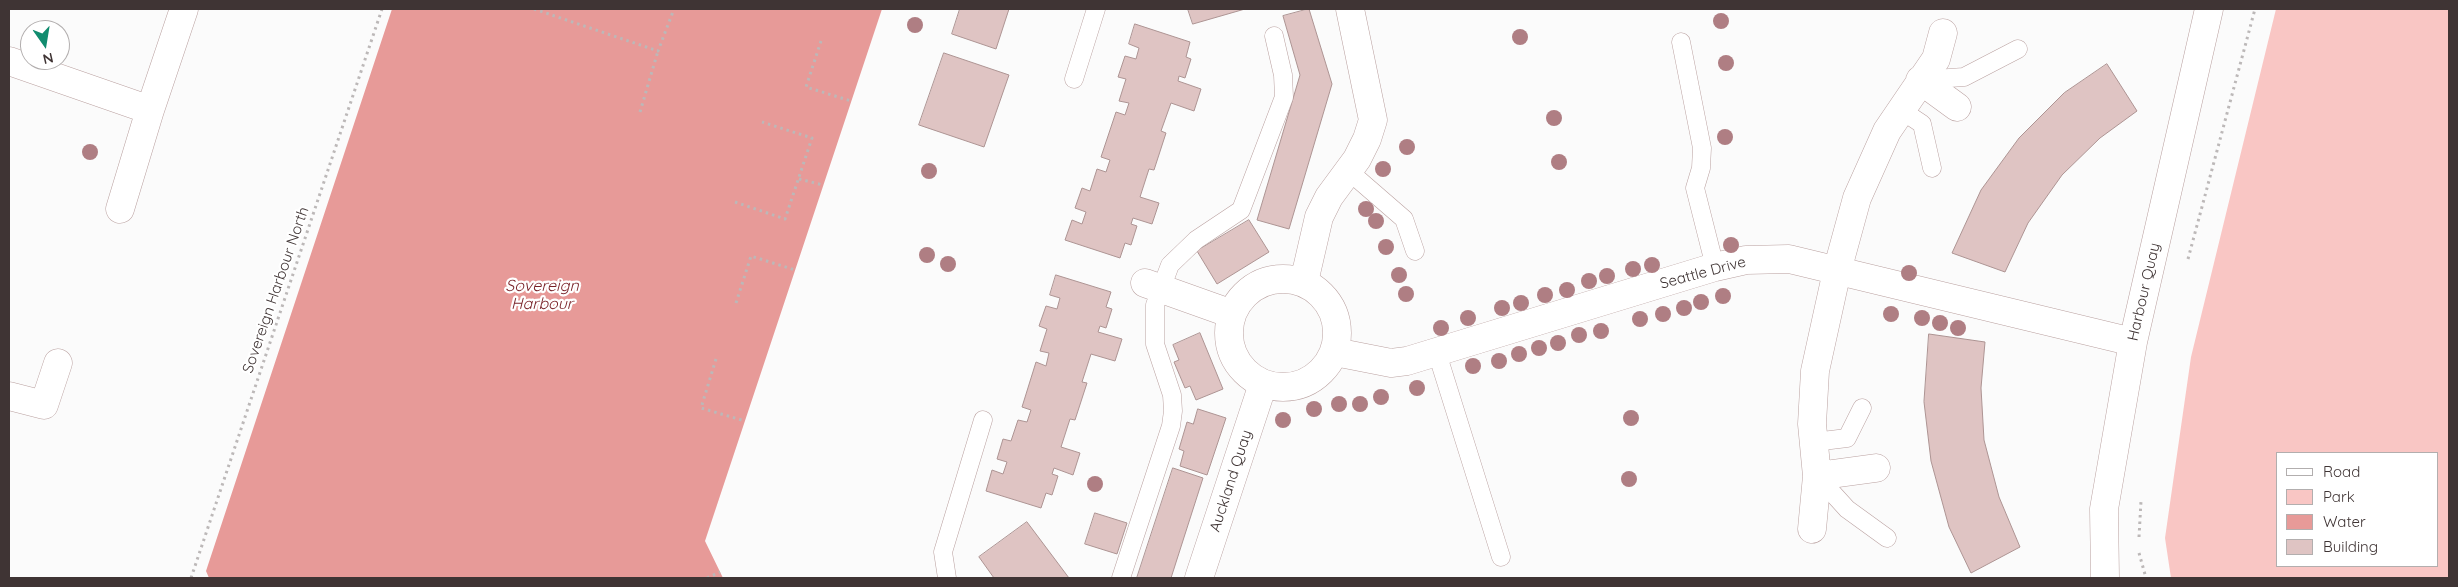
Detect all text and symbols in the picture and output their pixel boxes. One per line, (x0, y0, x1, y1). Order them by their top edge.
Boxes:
north arrow (20, 20, 70, 70)
text: N (41, 49, 55, 69)
street label: Sovereign Harbour North (239, 205, 313, 375)
street label: Harbour Quay (2124, 241, 2164, 343)
street label: Seattle Drive (1658, 253, 1748, 293)
water label: Sovereign Harbour (505, 276, 579, 314)
street label: Auckland Quay (1206, 428, 1256, 534)
legend (2276, 452, 2438, 567)
text: Road (2323, 462, 2360, 481)
text: Park (2323, 487, 2355, 506)
text: Water (2323, 512, 2366, 531)
text: Building (2323, 537, 2378, 556)

